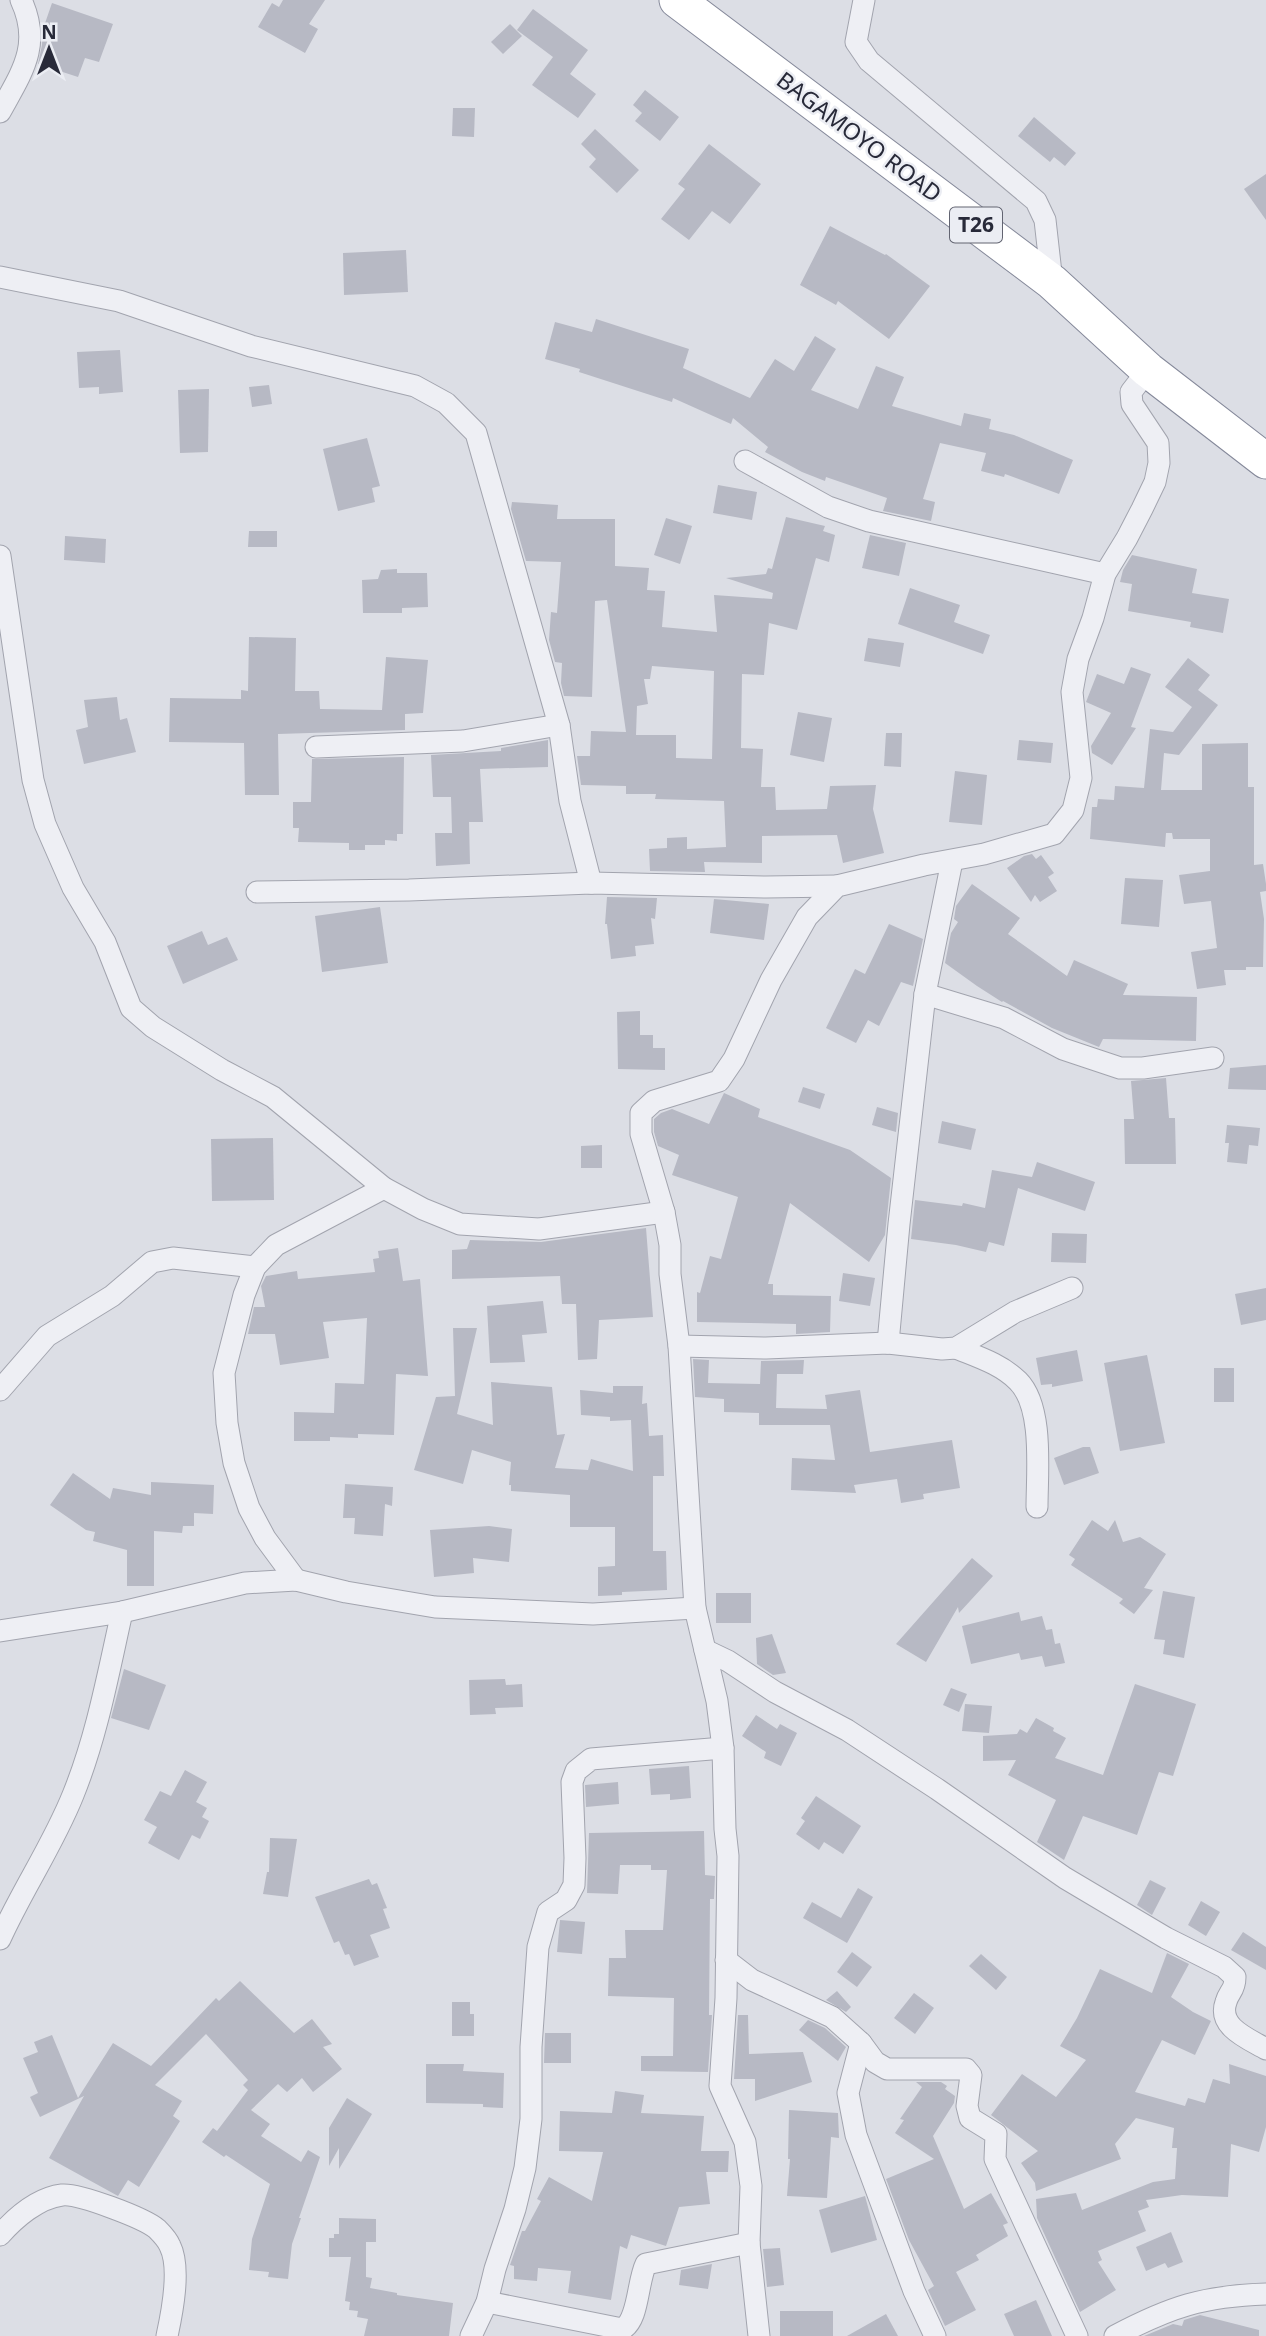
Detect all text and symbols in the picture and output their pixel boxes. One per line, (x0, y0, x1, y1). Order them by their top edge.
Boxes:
north arrow (14, 14, 84, 84)
text: N (41, 19, 57, 45)
street label: BAGAMOYO ROAD (770, 64, 949, 209)
road number: T26 (950, 208, 1002, 243)

